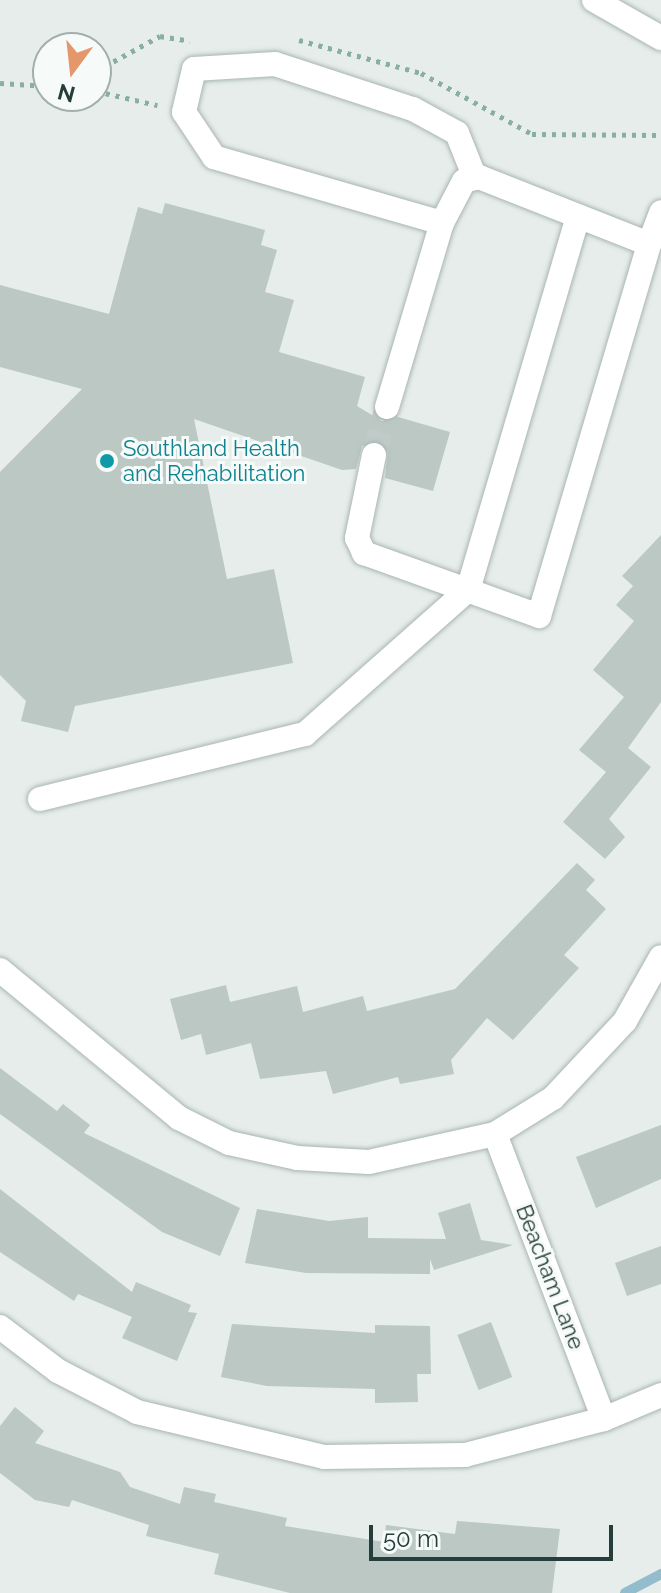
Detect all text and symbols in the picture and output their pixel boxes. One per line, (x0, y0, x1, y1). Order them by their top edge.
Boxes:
north arrow (32, 32, 112, 112)
text: N (55, 79, 78, 108)
place label: Southland Health and Rehabilitation (123, 435, 305, 486)
marker: Southland Health and Rehabilitation (98, 452, 116, 470)
street label: Beacham Lane (510, 1201, 590, 1353)
scale bar (373, 1509, 617, 1559)
text: 50 m (383, 1524, 439, 1553)

